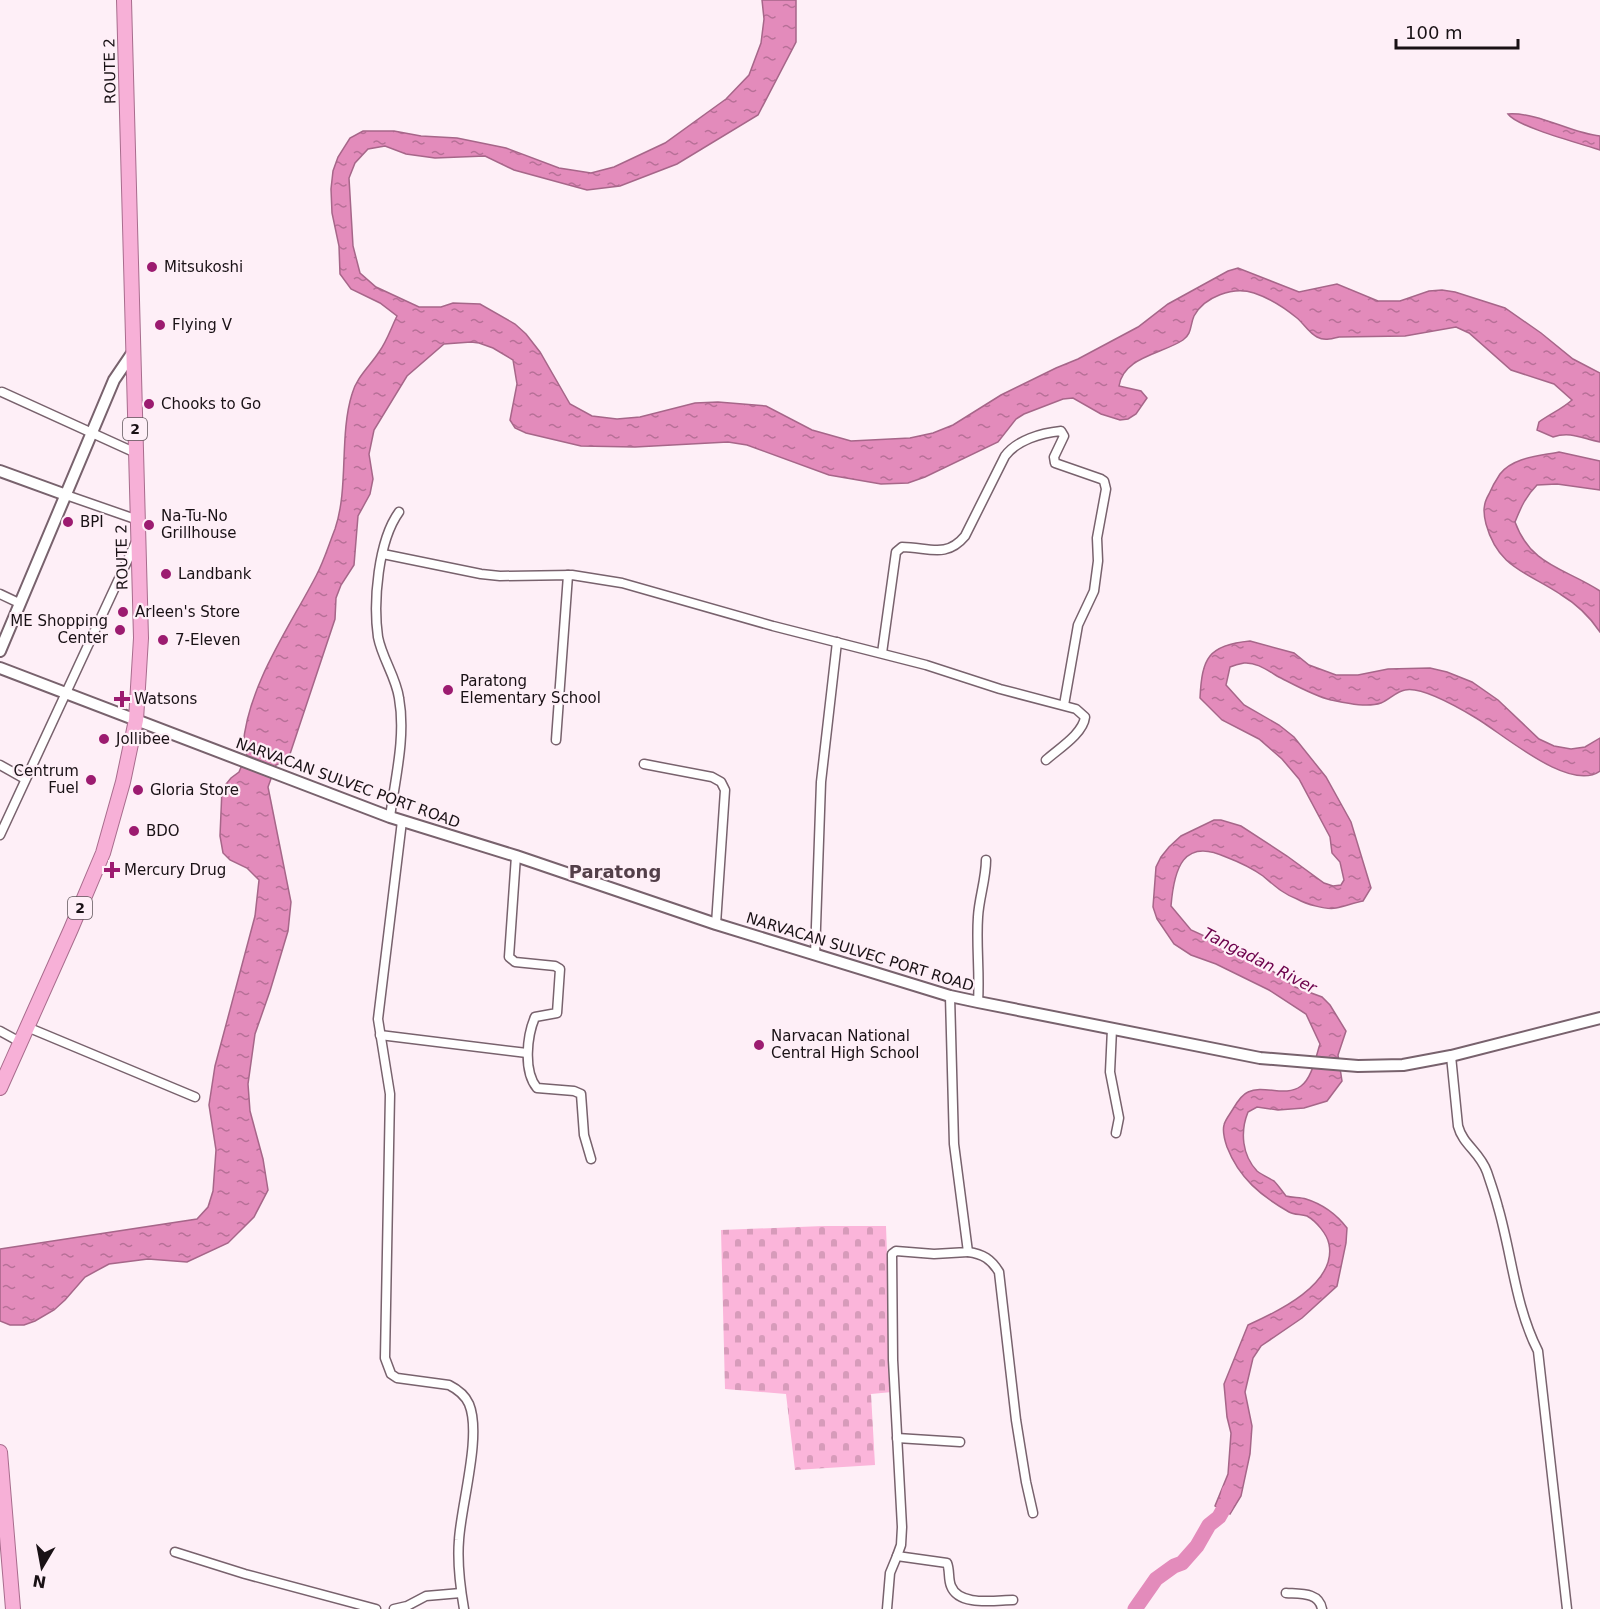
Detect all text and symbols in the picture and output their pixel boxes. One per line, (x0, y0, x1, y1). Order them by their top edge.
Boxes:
scale bar (1396, 12, 1518, 50)
text: 100 m (1405, 22, 1463, 43)
street label: ROUTE 2 (100, 38, 120, 104)
place label: Mitsukoshi (164, 258, 243, 276)
marker: Mitsukoshi (145, 260, 159, 274)
place label: Flying V (172, 316, 233, 334)
marker: Flying V (153, 318, 167, 332)
place label: Chooks to Go (161, 395, 261, 413)
marker: Chooks to Go (142, 397, 156, 411)
road number: 2 (123, 418, 147, 440)
place label: Na-Tu-No Grillhouse (161, 507, 237, 542)
place label: BPI (80, 513, 104, 531)
marker: BPI (61, 515, 75, 529)
marker: Na-Tu-No Grillhouse (142, 518, 156, 532)
street label: ROUTE 2 (112, 524, 132, 590)
place label: Landbank (178, 565, 252, 583)
marker: Landbank (159, 567, 173, 581)
place label: Arleen's Store (135, 603, 240, 621)
marker: Arleen's Store (116, 605, 130, 619)
place label: ME Shopping Center (10, 612, 109, 647)
marker: ME Shopping Center (113, 623, 127, 637)
place label: 7-Eleven (175, 631, 240, 649)
marker: 7-Eleven (156, 633, 170, 647)
place label: Paratong Elementary School (460, 672, 601, 707)
marker: Paratong Elementary School (441, 683, 455, 697)
place label: Watsons (134, 690, 197, 708)
marker: Watsons (115, 692, 129, 706)
place label: Jollibee (115, 730, 170, 748)
marker: Jollibee (97, 732, 111, 746)
street label: NARVACAN SULVEC PORT ROAD (233, 734, 463, 832)
place label: Centrum Fuel (14, 762, 79, 797)
marker: Centrum Fuel (84, 773, 98, 787)
place label: Gloria Store (150, 781, 239, 799)
marker: Gloria Store (131, 783, 145, 797)
place label: BDO (146, 822, 180, 840)
marker: BDO (127, 824, 141, 838)
place label: Mercury Drug (124, 861, 226, 879)
district label: Paratong (569, 861, 661, 882)
marker: Mercury Drug (105, 863, 119, 877)
road number: 2 (68, 897, 92, 919)
street label: NARVACAN SULVEC PORT ROAD (744, 909, 976, 995)
water label: Tangadan River (1200, 924, 1321, 998)
place label: Narvacan National Central High School (771, 1027, 919, 1062)
marker: Narvacan National Central High School (752, 1038, 766, 1052)
north arrow (12, 1537, 72, 1597)
text: N (31, 1571, 48, 1592)

